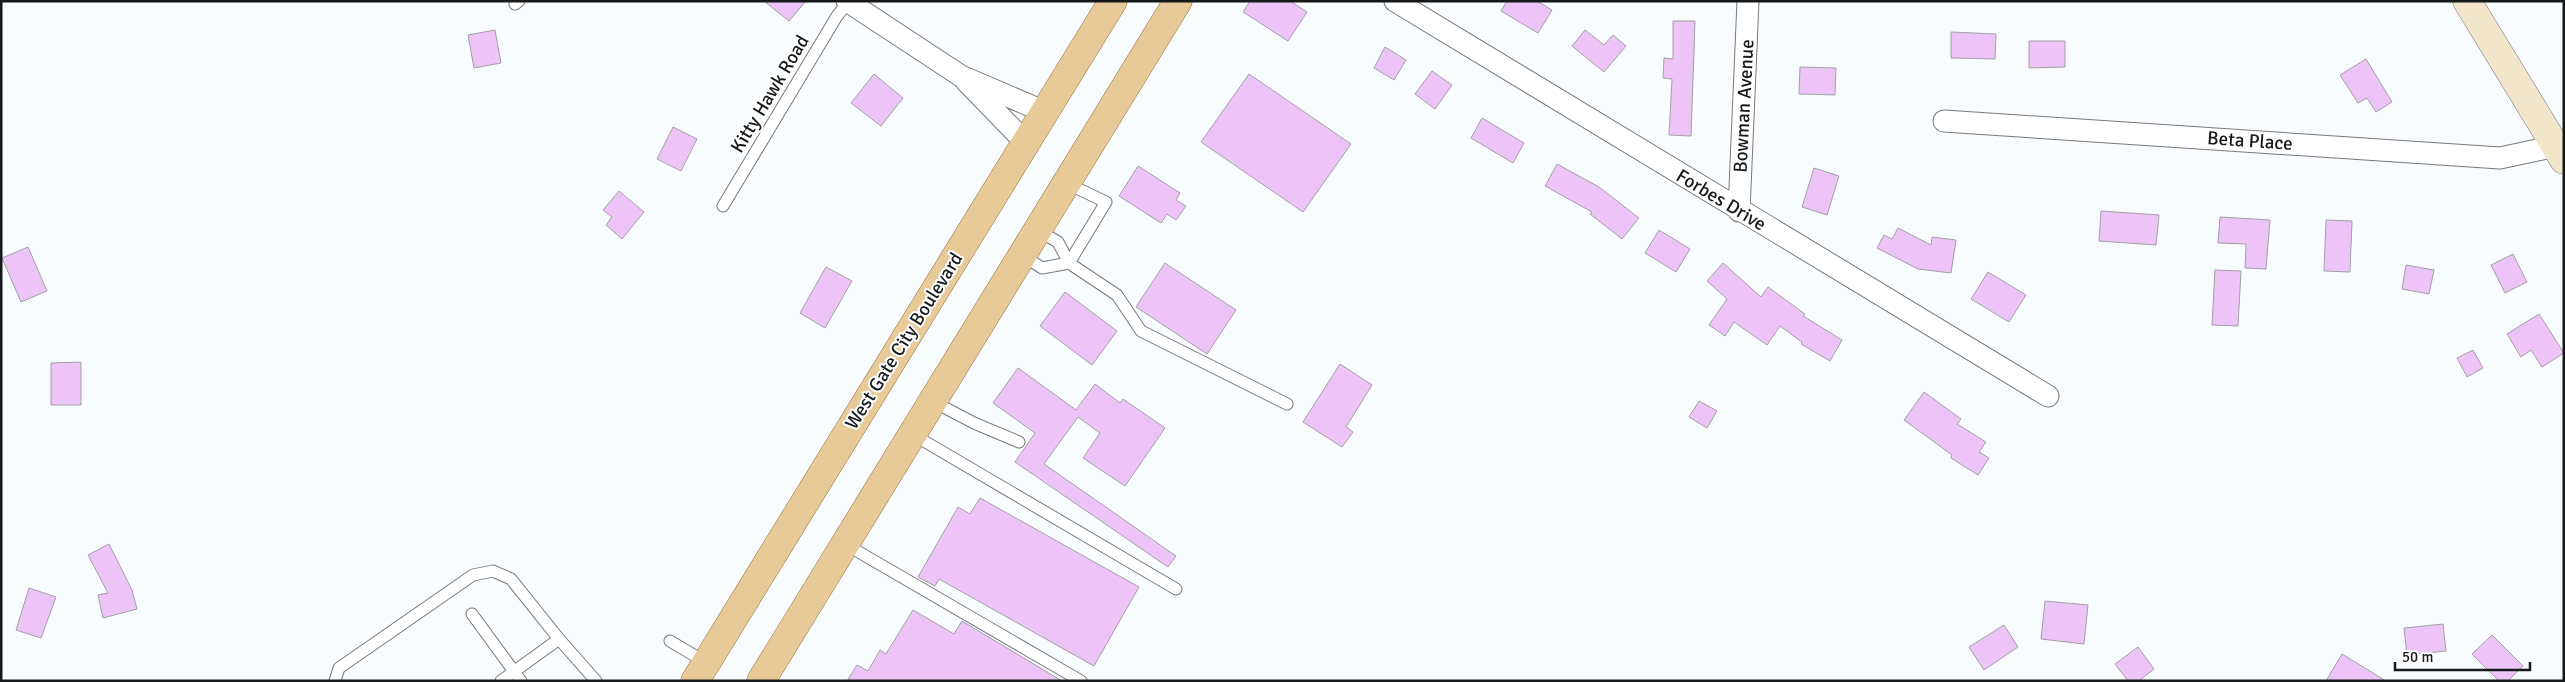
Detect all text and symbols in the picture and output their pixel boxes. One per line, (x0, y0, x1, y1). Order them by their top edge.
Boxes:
street label: Kitty Hawk Road (725, 31, 815, 157)
street label: Bowman Avenue (1729, 39, 1759, 173)
street label: Beta Place (2206, 126, 2294, 156)
street label: Forbes Drive (1672, 164, 1770, 236)
street label: West Gate City Boulevard (840, 248, 968, 434)
scale bar (2395, 640, 2530, 672)
text: 50 m (2402, 648, 2433, 666)

